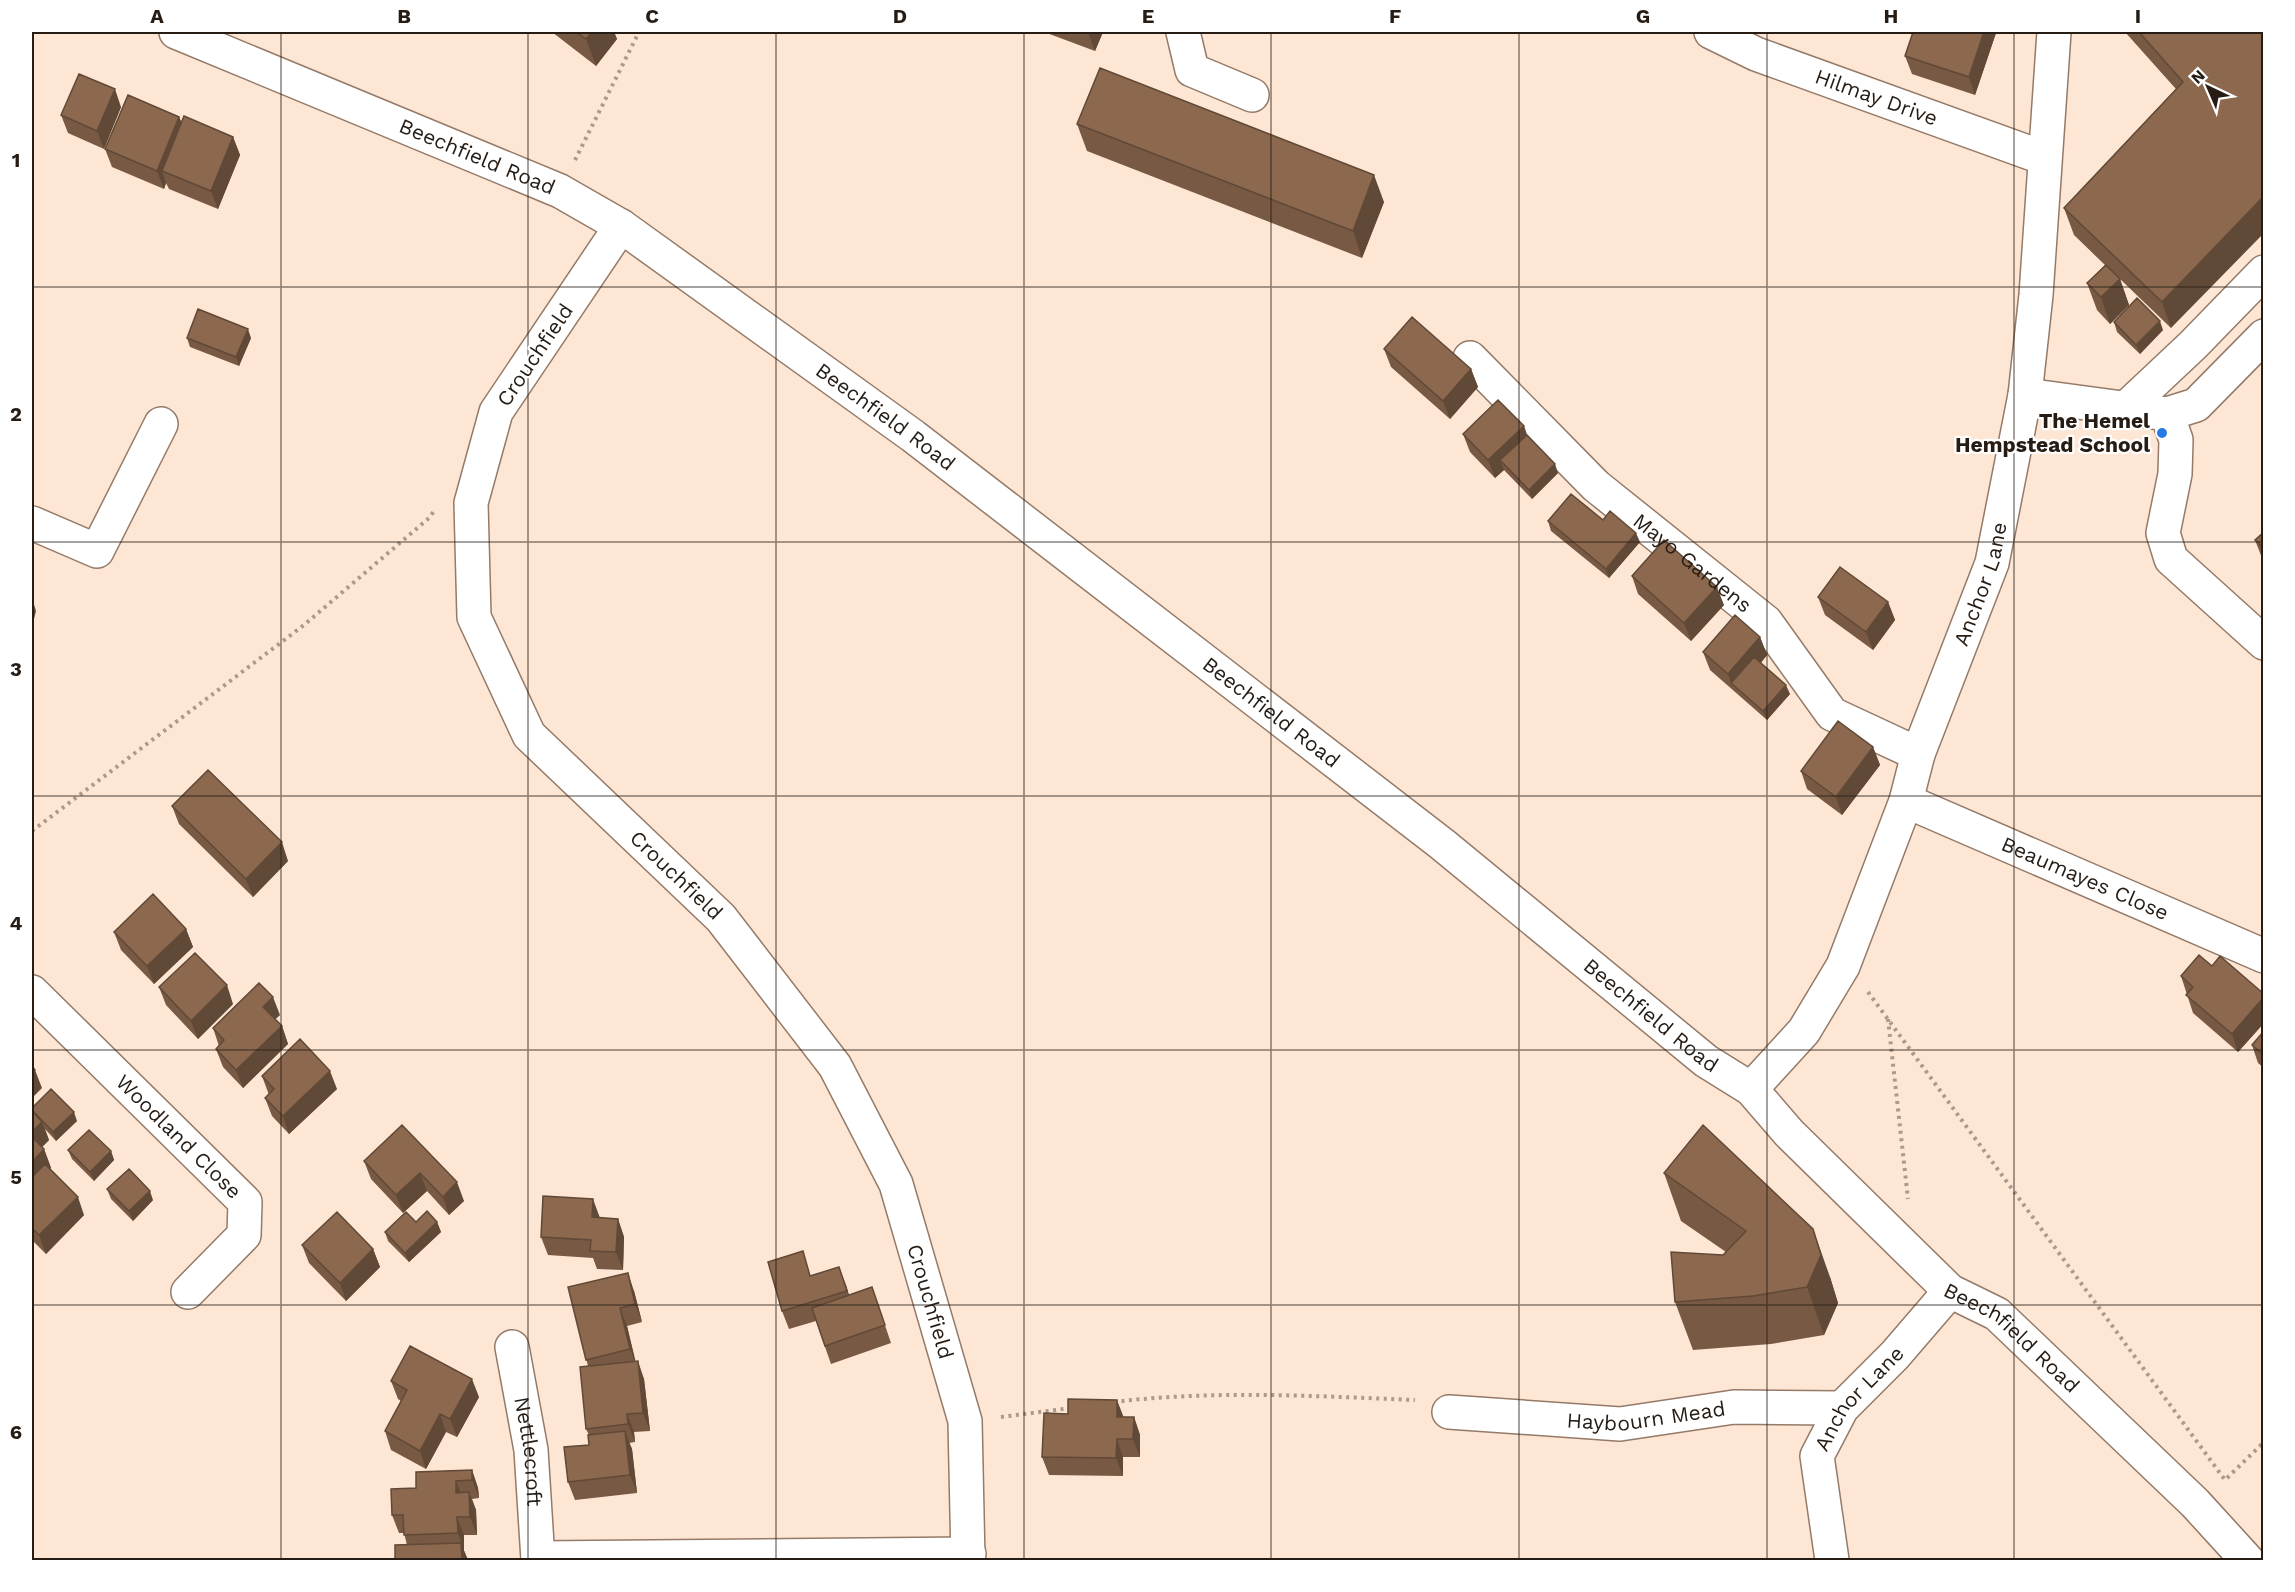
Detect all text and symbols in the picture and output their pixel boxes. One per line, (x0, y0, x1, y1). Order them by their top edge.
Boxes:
text: A (150, 4, 164, 28)
text: B (397, 4, 411, 28)
text: C (645, 4, 659, 28)
text: D (893, 4, 907, 28)
text: E (1142, 4, 1154, 28)
text: F (1389, 4, 1401, 28)
text: G (1636, 4, 1650, 28)
text: H (1884, 4, 1898, 28)
text: I (2135, 4, 2141, 28)
north arrow (2178, 57, 2238, 117)
street label: Hilmay Drive (1812, 63, 1941, 131)
text: N (2187, 66, 2209, 88)
street label: Beechfield Road (396, 113, 559, 200)
text: 1 (12, 148, 20, 172)
street label: Crouchfield (491, 299, 578, 411)
street label: Beechfield Road (811, 357, 960, 476)
text: 2 (10, 402, 22, 426)
place label: The Hemel Hempstead School (1955, 408, 2150, 457)
marker: The Hemel Hempstead School (2155, 426, 2169, 440)
street label: Mayo Gardens (1628, 508, 1757, 618)
street label: Anchor Lane (1948, 520, 2012, 649)
street label: Beechfield Road (1198, 651, 1345, 773)
text: 3 (10, 657, 22, 681)
street label: Crouchfield (625, 825, 728, 925)
street label: Beaumayes Close (1998, 831, 2173, 925)
text: 4 (10, 911, 23, 935)
street label: Beechfield Road (1579, 953, 1723, 1077)
street label: Woodland Close (111, 1069, 247, 1204)
text: 5 (10, 1165, 22, 1189)
street label: Crouchfield (902, 1241, 959, 1362)
street label: Beechfield Road (1940, 1277, 2085, 1398)
street label: Anchor Lane (1809, 1341, 1909, 1455)
street label: Nettlecroft (509, 1395, 548, 1507)
street label: Haybourn Mead (1566, 1395, 1727, 1436)
text: 6 (10, 1420, 22, 1444)

